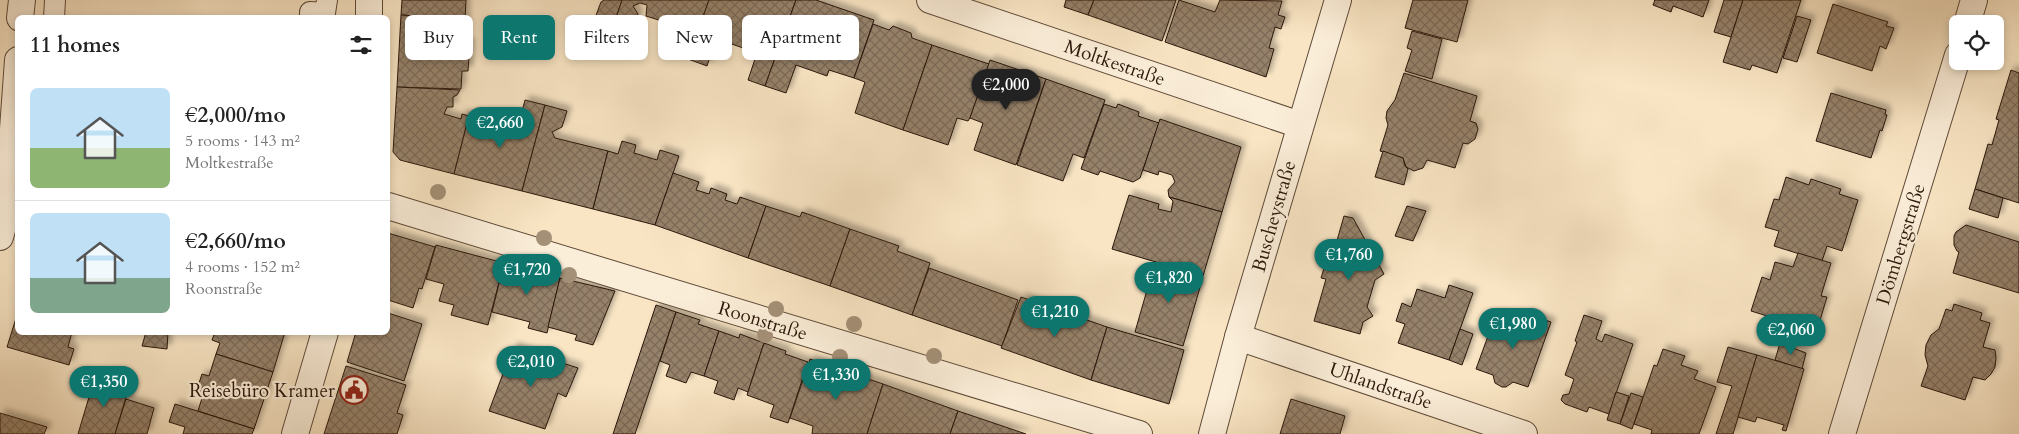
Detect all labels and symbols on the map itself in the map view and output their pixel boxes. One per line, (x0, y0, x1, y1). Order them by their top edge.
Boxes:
street label: Moltkestraße (1061, 34, 1169, 92)
pin: €2,000 (965, 68, 1047, 111)
pin: €2,660 (459, 106, 541, 149)
street label: Buscheystraße (1246, 157, 1302, 275)
street label: Dömbergstraße (1870, 180, 1932, 308)
pin: €1,760 (1308, 238, 1390, 281)
pin: €1,720 (486, 254, 568, 296)
pin: €1,820 (1128, 262, 1210, 304)
street label: Roonstraße (715, 295, 810, 347)
pin: €1,210 (1014, 296, 1096, 338)
pin: €1,980 (1472, 308, 1554, 350)
pin: €2,060 (1750, 314, 1832, 356)
pin: €2,010 (490, 346, 572, 388)
street label: Uhlandstraße (1326, 356, 1436, 416)
pin: €1,330 (795, 358, 877, 401)
pin: €1,350 (63, 366, 145, 408)
public building icon: Reisebüro Kramer (339, 375, 369, 405)
place label: Reisebüro Kramer (189, 378, 335, 404)

